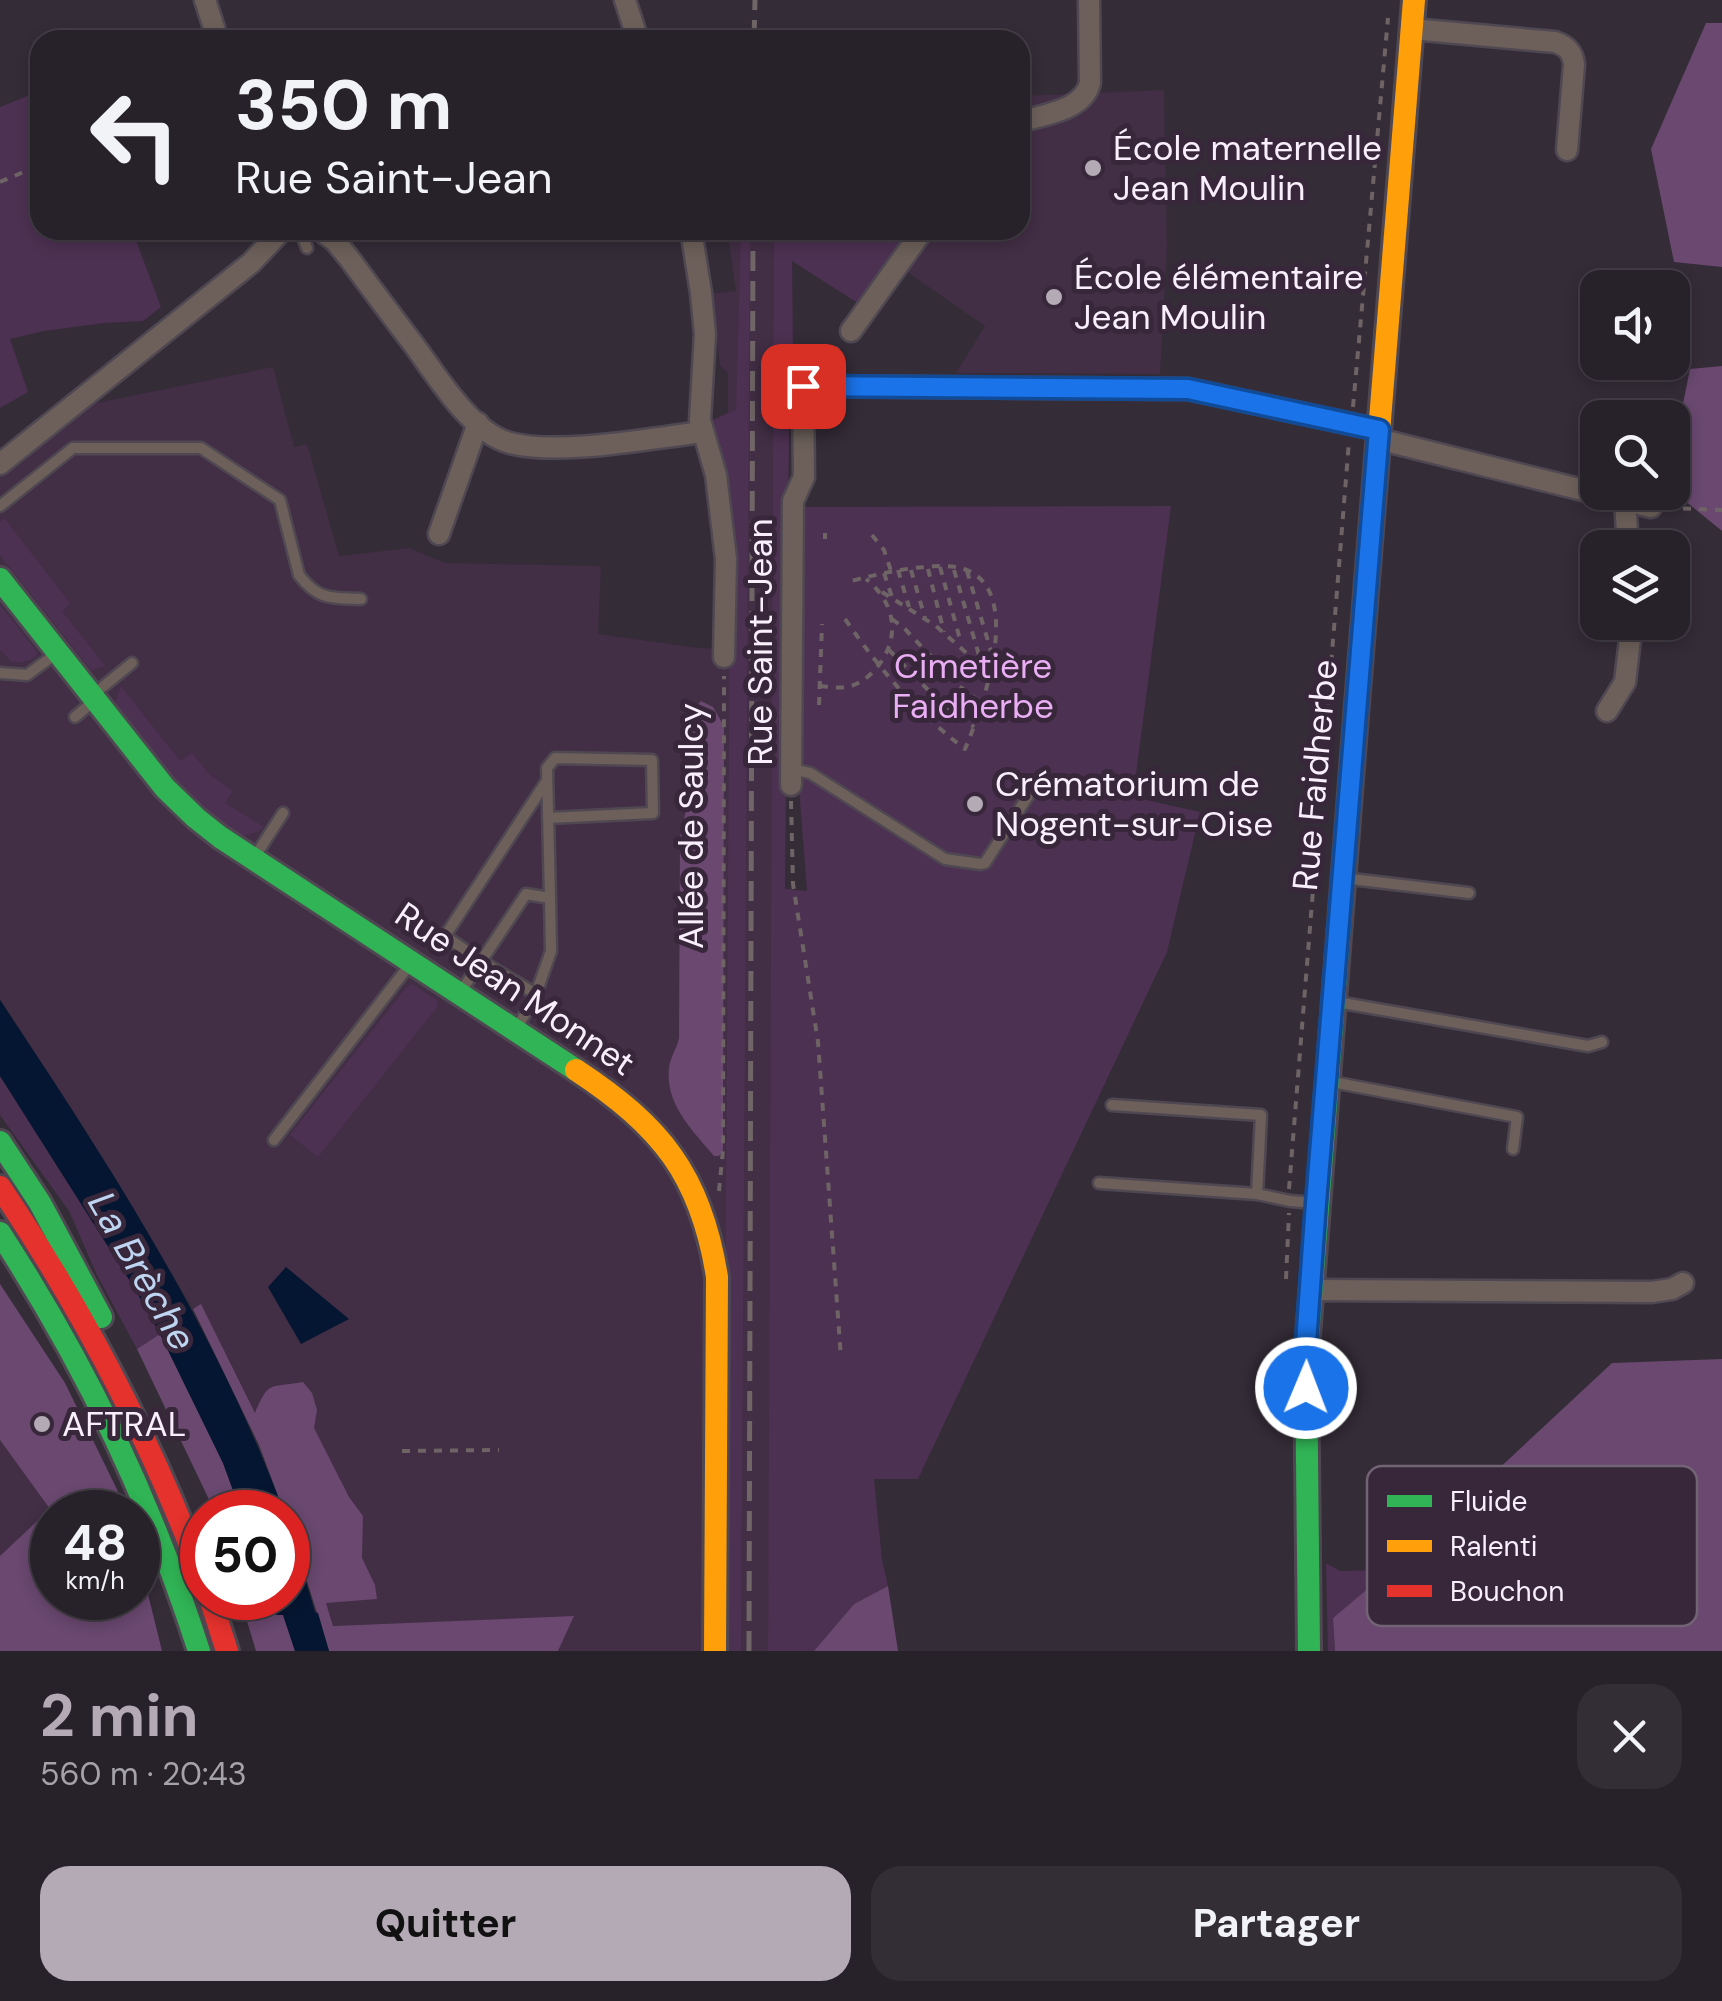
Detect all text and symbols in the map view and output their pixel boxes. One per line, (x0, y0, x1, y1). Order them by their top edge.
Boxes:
text: 350 m (235, 60, 452, 151)
icon: left (70, 70, 200, 200)
place label: École maternelle Jean Moulin (1113, 125, 1382, 211)
text: Rue Saint-Jean (235, 148, 553, 207)
marker: École maternelle Jean Moulin (1082, 157, 1104, 179)
place label: École élémentaire Jean Moulin (1074, 254, 1364, 340)
map controls (1580, 270, 1690, 640)
button: sound (1580, 270, 1690, 380)
marker: École élémentaire Jean Moulin (1043, 286, 1065, 308)
pin (761, 344, 846, 429)
icon: arrive (776, 359, 831, 414)
button: search (1580, 400, 1690, 510)
street label: Rue Saint-Jean (737, 518, 783, 766)
button: layers (1580, 530, 1690, 640)
park label: Cimetière Faidherbe (892, 643, 1054, 729)
street label: Rue Faidherbe (1282, 658, 1348, 892)
street label: Allée de Saulcy (668, 703, 714, 949)
place label: Crématorium de Nogent-sur-Oise (995, 761, 1273, 847)
marker: Crématorium de Nogent-sur-Oise (964, 793, 986, 815)
street label: Rue Jean Monnet (386, 892, 644, 1086)
water label: La Brèche (77, 1183, 207, 1359)
position arrow (1254, 1336, 1358, 1440)
place label: AFTRAL (62, 1401, 186, 1447)
marker: AFTRAL (31, 1413, 53, 1435)
legend (1367, 1466, 1697, 1626)
text: Fluide (1450, 1483, 1527, 1520)
speed limit sign: 50 (180, 1490, 310, 1620)
text: 48 (63, 1510, 127, 1576)
text: Ralenti (1450, 1528, 1537, 1565)
text: km/h (65, 1564, 125, 1597)
text: Bouchon (1450, 1573, 1564, 1610)
text: 2 min (40, 1676, 199, 1755)
button: close (1577, 1684, 1682, 1789)
text: 560 m · 20:43 (40, 1753, 247, 1795)
button: Quitter (40, 1866, 851, 1981)
button: Partager (871, 1866, 1682, 1981)

